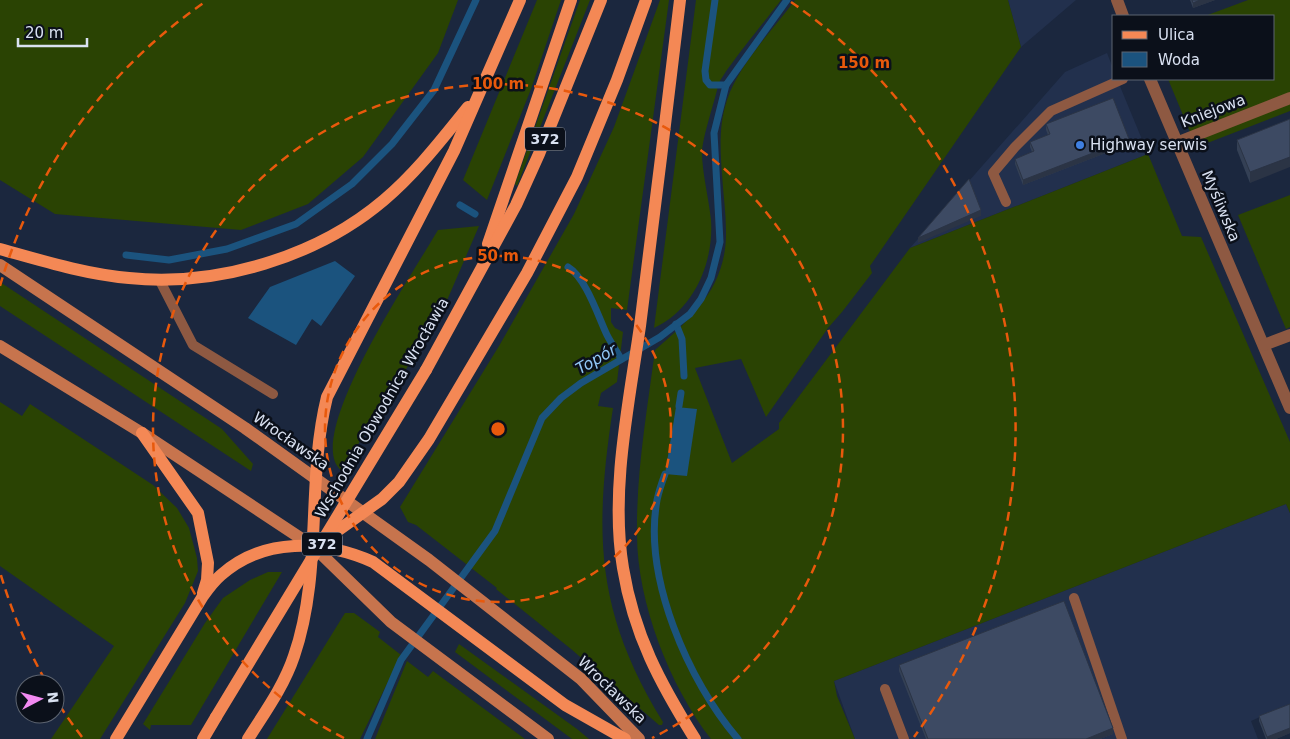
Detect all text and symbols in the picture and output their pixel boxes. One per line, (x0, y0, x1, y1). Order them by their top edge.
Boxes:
scale bar (18, 15, 86, 47)
legend (1112, 15, 1275, 80)
text: 20 m (25, 24, 63, 42)
text: Ulica (1158, 26, 1195, 44)
text: Woda (1158, 51, 1200, 69)
text: 150 m (838, 54, 890, 72)
text: 100 m (472, 75, 524, 93)
street label: Kniejowa (1178, 90, 1248, 132)
road number: 372 (525, 128, 565, 150)
place label: Highway serwis (1090, 136, 1207, 154)
marker: Highway serwis (1074, 139, 1086, 151)
street label: Myśliwska (1198, 168, 1244, 244)
text: 50 m (477, 247, 519, 265)
street label: Wschodnia Obwodnica Wrocławia (311, 295, 453, 521)
water label: Topór (572, 339, 621, 378)
street label: Wrocławska (250, 408, 332, 474)
centre of rings (489, 420, 507, 438)
road number: 372 (302, 532, 342, 556)
street label: Wrocławska (574, 653, 650, 727)
north arrow (15, 674, 65, 724)
text: N (44, 691, 61, 704)

